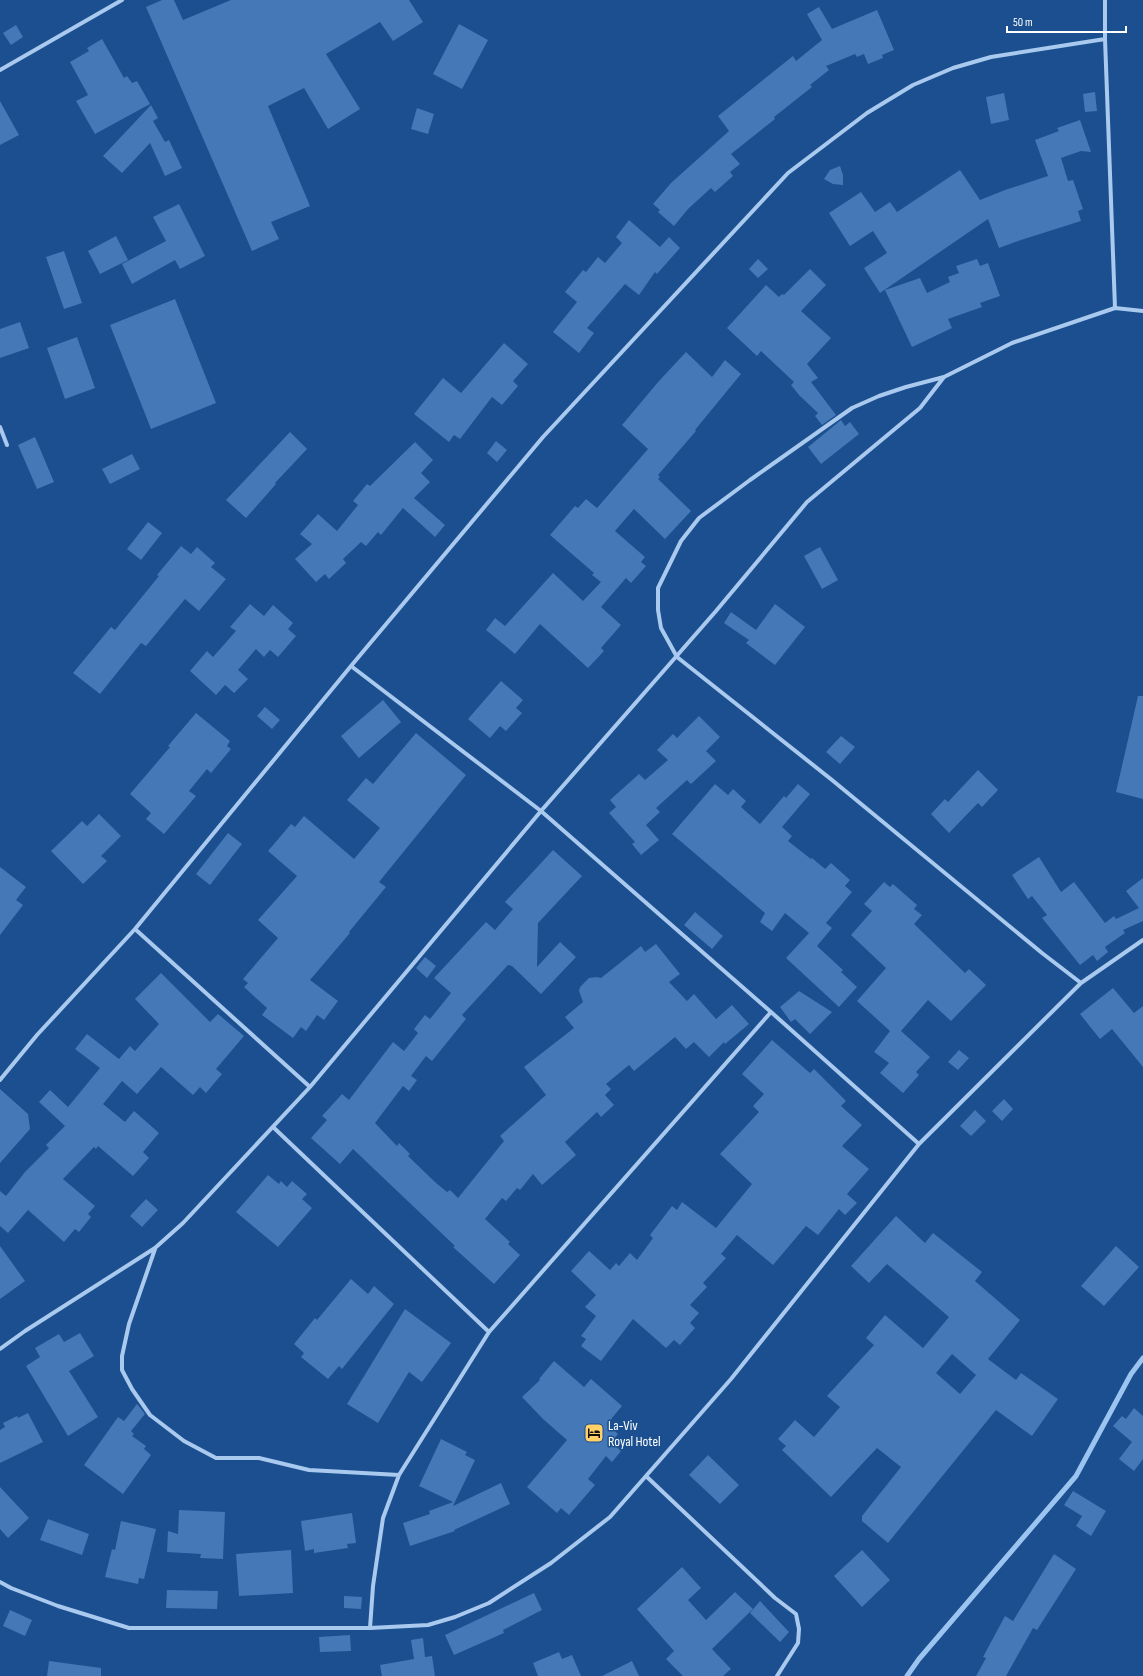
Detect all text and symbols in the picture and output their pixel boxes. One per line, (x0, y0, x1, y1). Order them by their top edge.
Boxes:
scale bar (1007, 8, 1126, 34)
text: 50 m (1013, 15, 1033, 30)
place label: La-Viv Royal Hotel (608, 1417, 661, 1450)
hotel icon: La-Viv Royal Hotel (583, 1422, 605, 1444)

